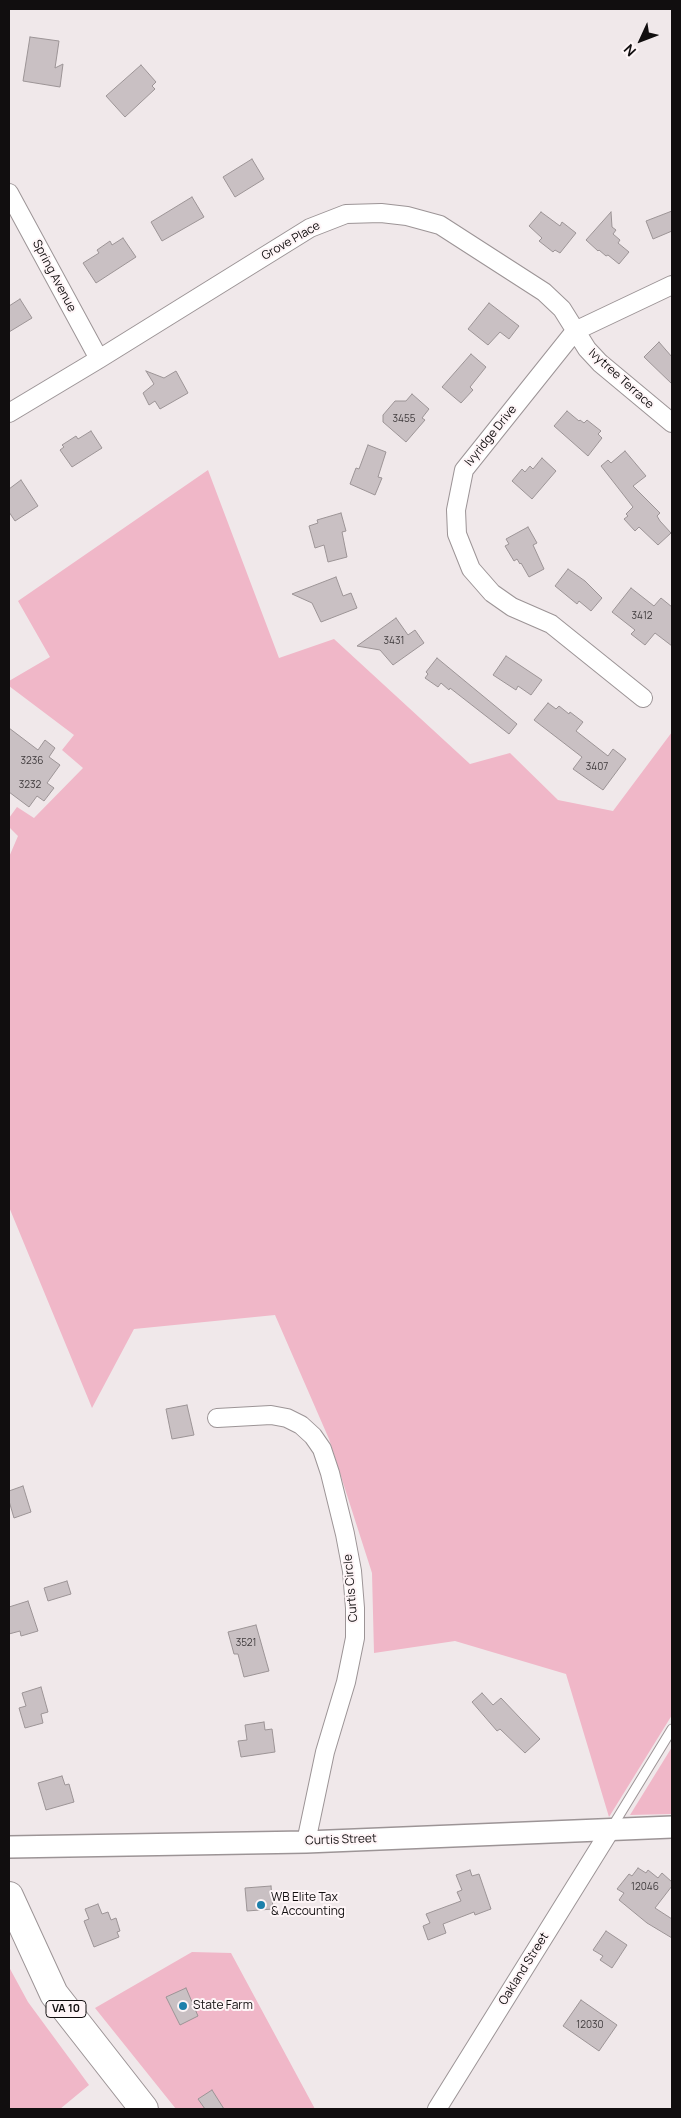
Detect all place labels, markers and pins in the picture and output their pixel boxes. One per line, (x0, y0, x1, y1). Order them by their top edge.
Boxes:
place label: WB Elite Tax & Accounting (271, 1891, 345, 1919)
marker: WB Elite Tax & Accounting (255, 1899, 267, 1911)
place label: State Farm (193, 1999, 253, 2013)
marker: State Farm (177, 2000, 189, 2012)

